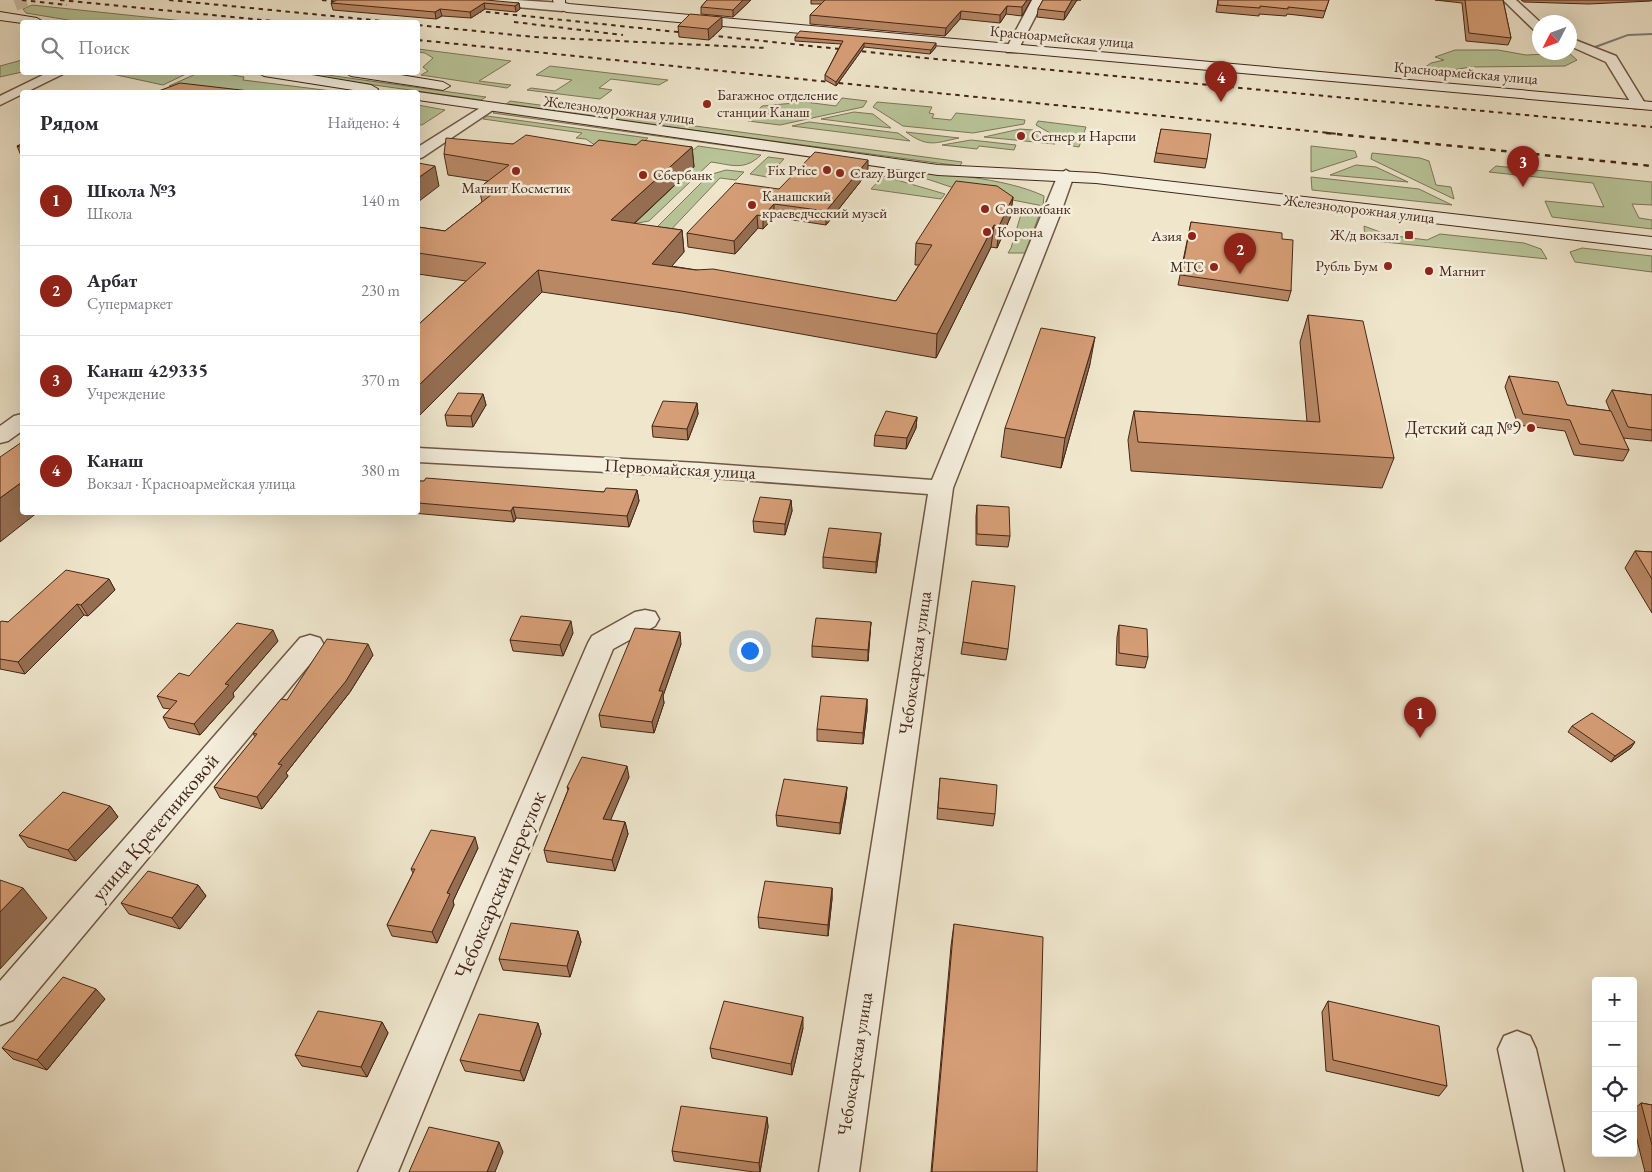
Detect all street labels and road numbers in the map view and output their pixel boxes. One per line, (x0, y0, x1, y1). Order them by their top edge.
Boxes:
street label: Красноармейская улица (989, 21, 1135, 52)
street label: Красноармейская улица (1393, 57, 1539, 88)
street label: Железнодорожная улица (541, 91, 696, 128)
street label: Железнодорожная улица (1281, 190, 1436, 227)
street label: Первомайская улица (604, 453, 757, 484)
street label: Чебоксарская улица (893, 589, 936, 736)
street label: улица Кречетниковой (85, 747, 224, 906)
street label: Чебоксарский переулок (448, 787, 551, 983)
street label: Чебоксарская улица (832, 990, 877, 1137)

